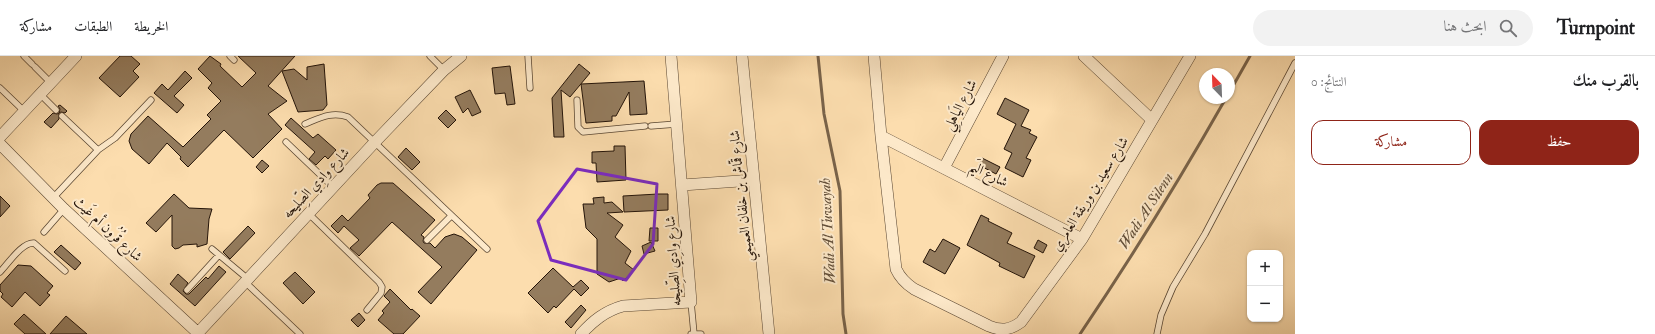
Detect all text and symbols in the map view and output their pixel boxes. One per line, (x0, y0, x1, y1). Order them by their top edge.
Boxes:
search box (1253, 10, 1533, 46)
text: Turnpoint (1557, 16, 1635, 40)
text: ابحث هنا (1443, 17, 1487, 36)
icon: search (1497, 17, 1519, 39)
text: مشاركة (20, 18, 52, 35)
text: الطبقات (74, 18, 112, 35)
text: الخريطة (134, 18, 168, 35)
north arrow (1199, 68, 1235, 104)
text: بالقرب منك (1573, 70, 1639, 91)
text: النتائج: 0 (1311, 74, 1346, 90)
street label: شارع اليَاهِلِي (938, 76, 984, 135)
button: مشاركة (1311, 120, 1471, 165)
button: حفظ (1479, 120, 1639, 165)
street label: شارع قمّاش بن خلفان العميمي (724, 129, 760, 263)
street label: شارع سعيد بن وريقة العامري (1048, 134, 1135, 256)
street label: شارع وادِي الصِّليحه (277, 143, 355, 224)
street label: شارع اليَم (965, 155, 1012, 195)
water label: Wadi Al Silenn (1114, 169, 1178, 253)
water label: Wadi Al Tuwayah (816, 177, 840, 285)
street label: شارع قُرُون أم غَيث (67, 190, 149, 268)
street label: شارع وادِي الصِّليحه (659, 215, 688, 307)
map controls (1247, 250, 1283, 322)
button: + (1247, 250, 1283, 286)
button: − (1247, 286, 1283, 322)

